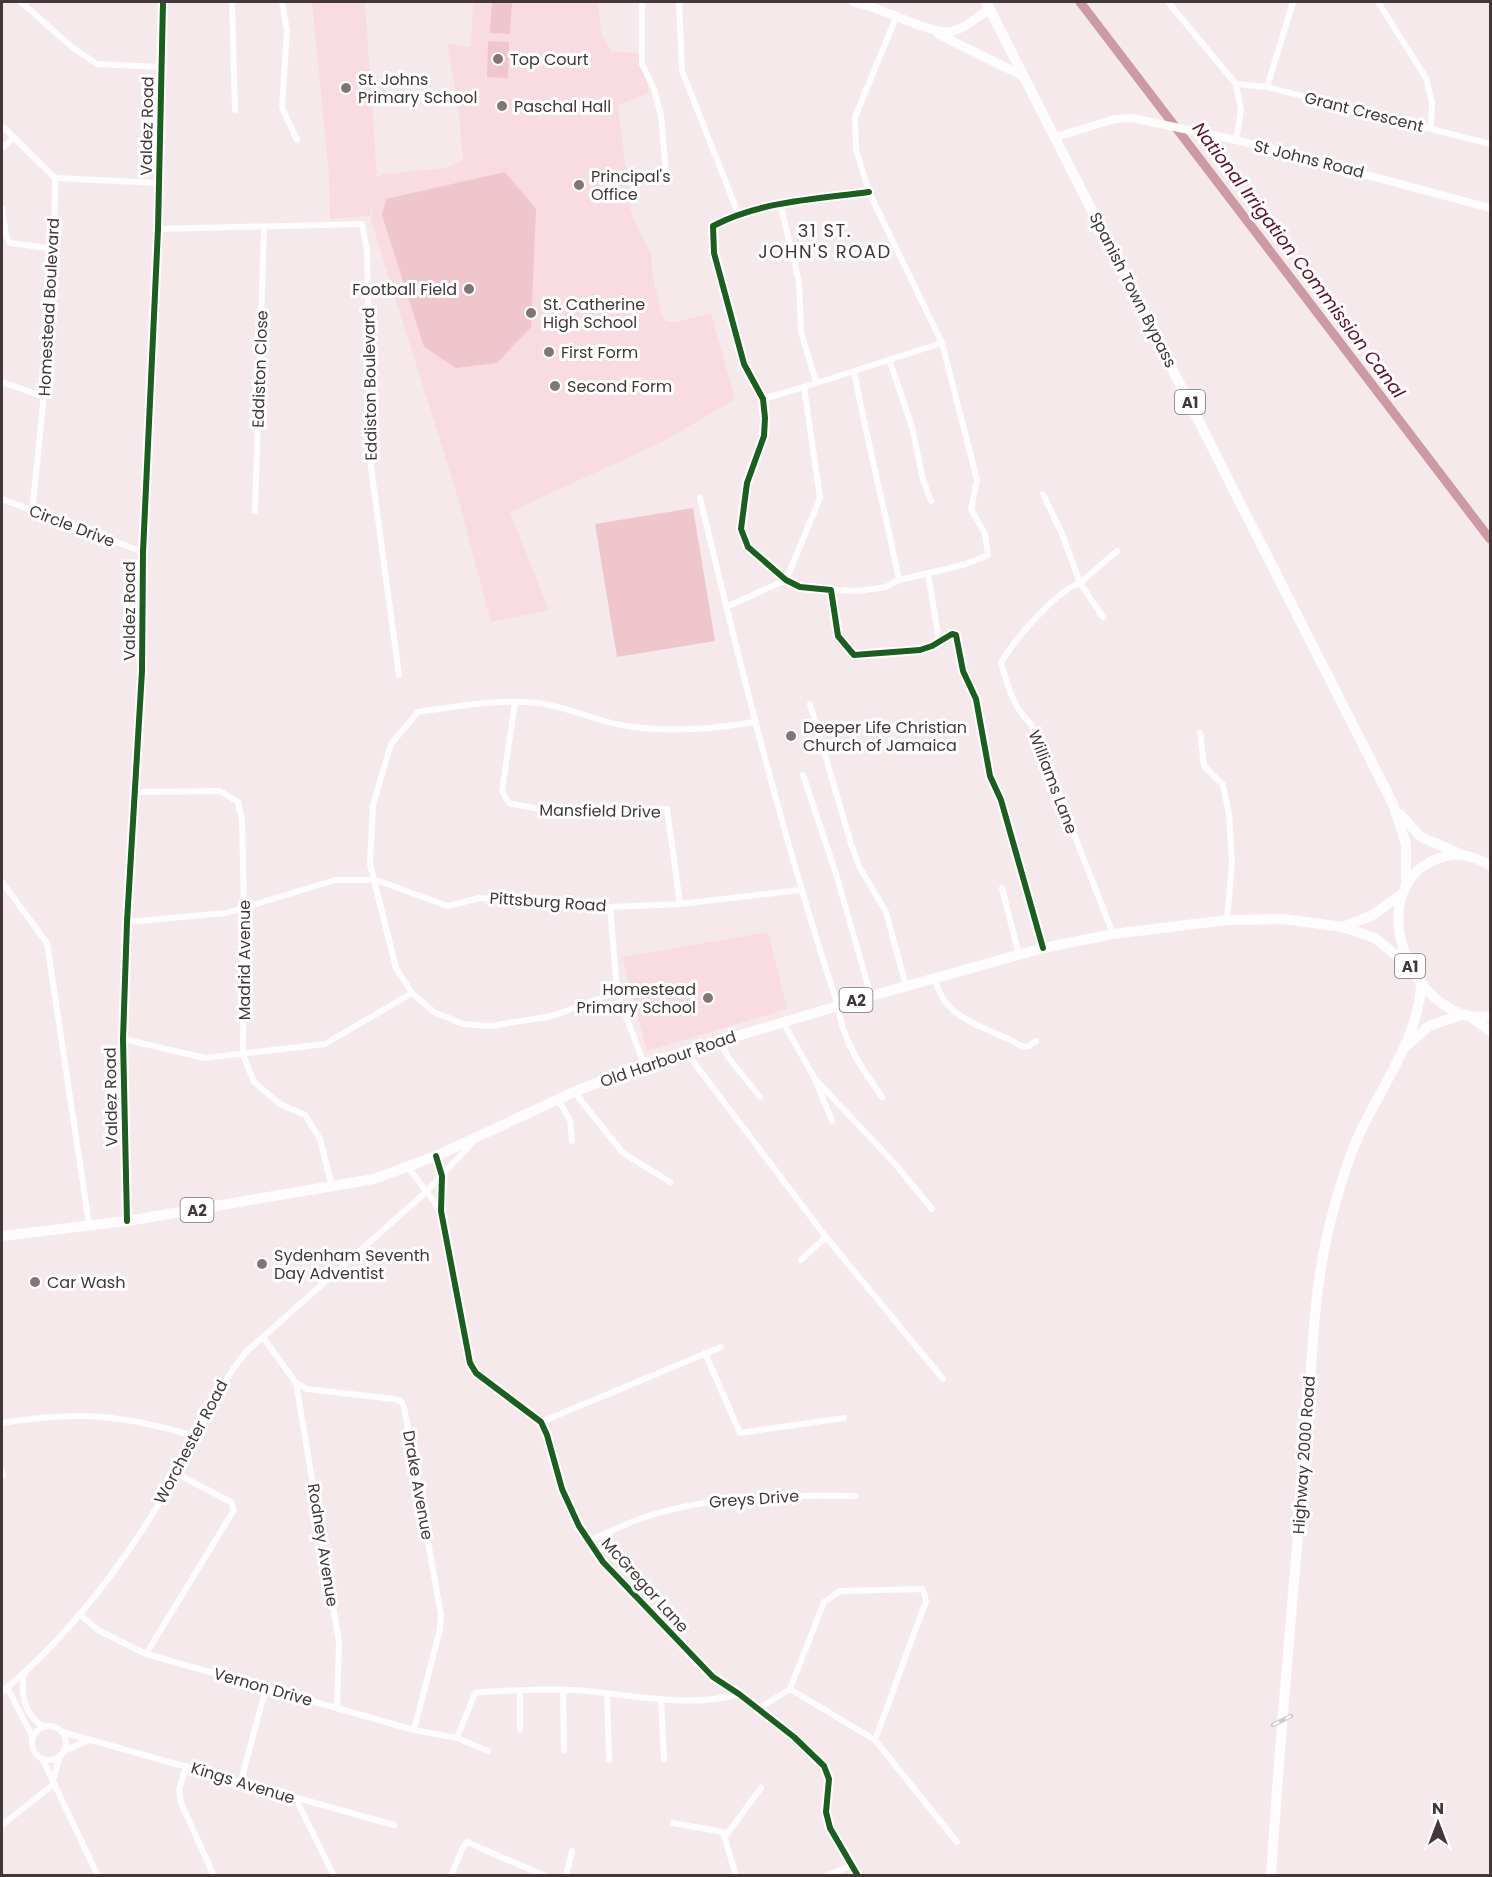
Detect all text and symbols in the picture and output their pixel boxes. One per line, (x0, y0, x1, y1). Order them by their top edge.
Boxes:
place label: Top Court (510, 48, 589, 71)
marker: Top Court (491, 52, 505, 66)
place label: St. Johns Primary School (358, 68, 477, 109)
street label: Valdez Road (135, 76, 159, 176)
marker: St. Johns Primary School (339, 81, 353, 95)
street label: Grant Crescent (1302, 86, 1426, 138)
place label: Paschal Hall (514, 95, 611, 118)
marker: Paschal Hall (495, 99, 509, 113)
water label: National Irrigation Commission Canal (1187, 117, 1411, 404)
street label: St Johns Road (1251, 134, 1367, 184)
place label: Principal's Office (591, 165, 671, 206)
marker: Principal's Office (572, 178, 586, 192)
street label: Spanish Town Bypass (1084, 208, 1182, 372)
street label: Homestead Boulevard (33, 217, 65, 397)
district label: 31 ST. JOHN'S ROAD (758, 218, 892, 264)
place label: Football Field (352, 278, 457, 301)
marker: Football Field (462, 282, 476, 296)
place label: St. Catherine High School (543, 293, 645, 334)
marker: St. Catherine High School (524, 306, 538, 320)
street label: Eddiston Boulevard (357, 307, 383, 461)
street label: Eddiston Close (246, 310, 274, 428)
place label: First Form (561, 341, 638, 364)
marker: First Form (542, 345, 556, 359)
place label: Second Form (567, 375, 672, 398)
marker: Second Form (548, 379, 562, 393)
road number: A1 (1175, 390, 1205, 414)
street label: Circle Drive (26, 499, 118, 553)
street label: Valdez Road (118, 561, 141, 661)
place label: Deeper Life Christian Church of Jamaica (803, 716, 967, 757)
street label: Williams Lane (1023, 727, 1083, 837)
marker: Deeper Life Christian Church of Jamaica (784, 729, 798, 743)
street label: Mansfield Drive (539, 798, 661, 824)
street label: Pittsburg Road (489, 886, 607, 918)
street label: Madrid Avenue (233, 900, 256, 1020)
road number: A1 (1395, 954, 1425, 978)
place label: Homestead Primary School (577, 978, 696, 1019)
road number: A2 (840, 988, 872, 1012)
marker: Homestead Primary School (701, 991, 715, 1005)
street label: Old Harbour Road (597, 1025, 739, 1093)
street label: Valdez Road (99, 1047, 123, 1147)
road number: A2 (180, 1198, 214, 1222)
place label: Sydenham Seventh Day Adventist (274, 1244, 430, 1285)
marker: Sydenham Seventh Day Adventist (255, 1257, 269, 1271)
place label: Car Wash (47, 1271, 125, 1294)
marker: Car Wash (28, 1275, 42, 1289)
street label: Highway 2000 Road (1287, 1375, 1321, 1535)
street label: Worchester Road (149, 1376, 233, 1508)
street label: Drake Avenue (397, 1429, 439, 1542)
street label: Rodney Avenue (302, 1482, 344, 1608)
street label: Greys Drive (708, 1484, 800, 1514)
street label: McGregor Lane (596, 1532, 694, 1638)
street label: Vernon Drive (211, 1662, 315, 1712)
street label: Kings Avenue (188, 1756, 298, 1810)
north arrow (1408, 1793, 1468, 1853)
text: N (1432, 1797, 1444, 1820)

